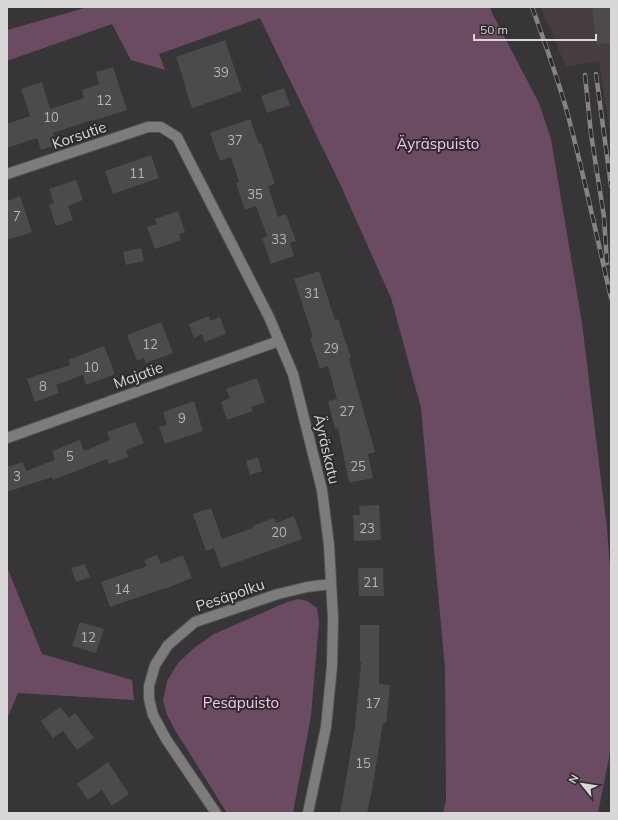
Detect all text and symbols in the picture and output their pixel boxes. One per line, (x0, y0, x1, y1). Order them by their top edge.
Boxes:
scale bar (474, 16, 596, 42)
text: 50 m (480, 22, 508, 37)
house number: 39 (213, 64, 229, 80)
house number: 12 (96, 92, 112, 108)
house number: 10 (43, 109, 59, 125)
street label: Korsutie (49, 117, 109, 153)
house number: 37 (227, 132, 243, 148)
park label: Äyräspuisto (397, 134, 479, 153)
house number: 11 (129, 165, 145, 181)
house number: 35 (247, 186, 263, 202)
house number: 7 (13, 208, 21, 224)
house number: 33 (271, 231, 287, 247)
house number: 31 (304, 285, 320, 301)
house number: 12 (142, 336, 158, 352)
house number: 29 (323, 340, 339, 356)
street label: Majatie (111, 357, 165, 393)
house number: 10 (83, 359, 99, 375)
house number: 8 (39, 378, 47, 394)
house number: 27 (339, 403, 355, 419)
house number: 9 (178, 410, 186, 426)
street label: Äyräskatu (310, 412, 344, 486)
house number: 5 (66, 448, 74, 464)
house number: 25 (350, 458, 366, 474)
house number: 3 (13, 468, 21, 484)
house number: 23 (359, 520, 375, 536)
house number: 20 (271, 524, 287, 540)
street label: Pesäpolku (193, 574, 267, 616)
house number: 21 (363, 574, 379, 590)
house number: 14 (114, 581, 130, 597)
house number: 12 (80, 629, 96, 645)
park label: Pesäpuisto (203, 693, 279, 712)
house number: 17 (365, 695, 381, 711)
house number: 15 (355, 755, 371, 771)
north arrow (562, 764, 602, 804)
text: N (565, 772, 581, 786)

